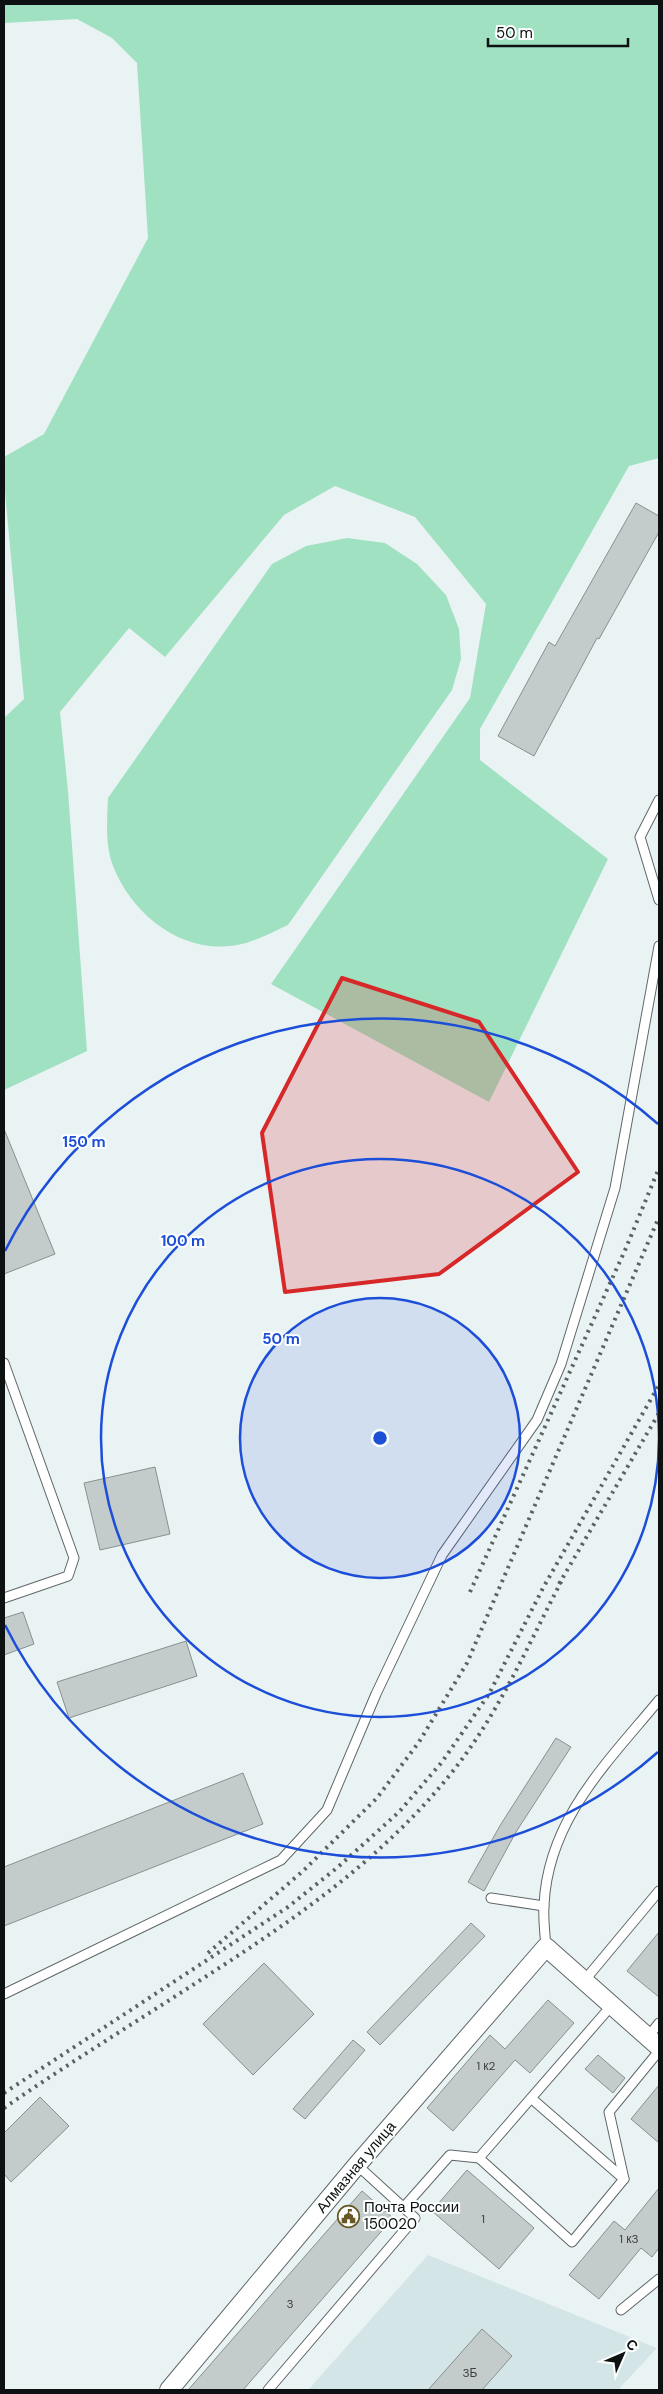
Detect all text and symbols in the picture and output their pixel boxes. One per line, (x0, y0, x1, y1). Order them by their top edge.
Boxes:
scale bar (488, 15, 628, 47)
text: 50 m (496, 23, 533, 43)
text: 150 m (63, 1132, 106, 1152)
text: 100 m (161, 1231, 205, 1251)
text: 50 m (262, 1329, 300, 1349)
centre of rings (371, 1429, 389, 1447)
house number: 1 к2 (476, 2058, 496, 2074)
street label: Алмазная улица (312, 2116, 401, 2217)
place label: Почта России 150020 (364, 2197, 459, 2234)
public building icon: Почта России 150020 (336, 2204, 360, 2228)
house number: 1 (481, 2211, 485, 2227)
house number: 1 к3 (619, 2231, 639, 2247)
house number: 3 (286, 2296, 294, 2312)
north arrow (598, 2329, 648, 2379)
text: С (622, 2335, 642, 2355)
house number: 3Б (463, 2365, 478, 2381)

